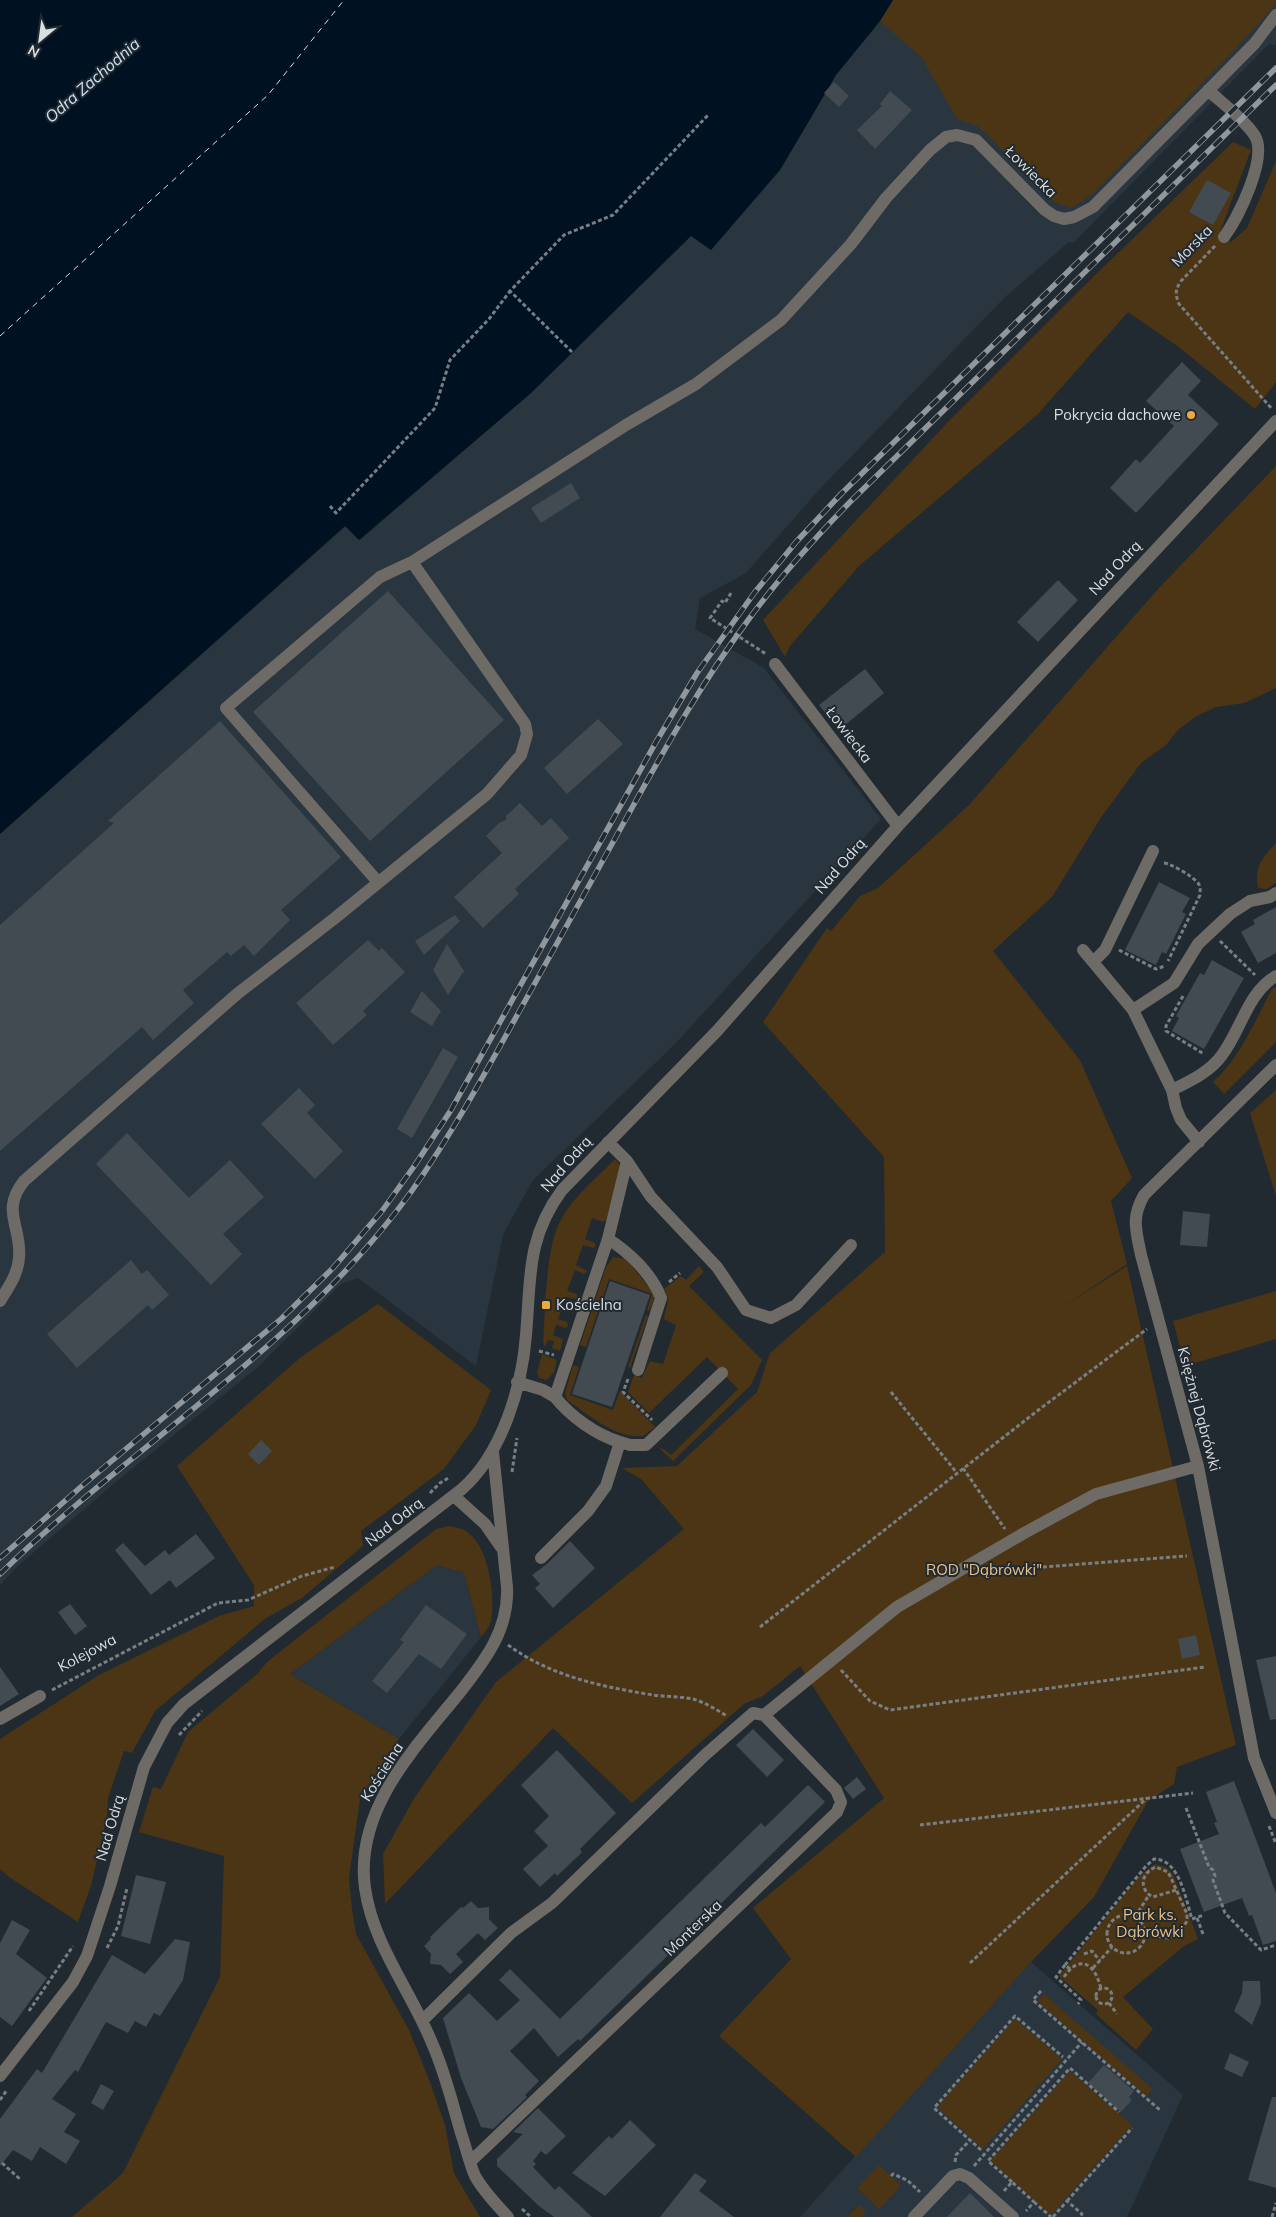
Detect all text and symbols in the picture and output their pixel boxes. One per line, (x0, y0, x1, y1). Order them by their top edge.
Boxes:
north arrow (15, 15, 65, 65)
water label: Odra Zachodnia (40, 33, 144, 127)
text: N (25, 41, 43, 62)
street label: Łowiecka (1001, 141, 1061, 201)
street label: Morska (1167, 221, 1216, 271)
place label: Pokrycia dachowe (1054, 405, 1181, 424)
marker: Pokrycia dachowe (1185, 409, 1197, 421)
street label: Nad Odrą (1084, 536, 1145, 599)
street label: Łowiecka (822, 702, 877, 767)
street label: Nad Odrą (810, 834, 869, 898)
street label: Nad Odrą (536, 1132, 595, 1196)
place label: Kościelna (556, 1295, 622, 1314)
marker: Kościelna (540, 1299, 552, 1311)
street label: Księżnej Dąbrówki (1174, 1345, 1225, 1473)
street label: Nad Odrą (361, 1493, 426, 1550)
park label: ROD "Dąbrówki" (926, 1560, 1042, 1579)
street label: Kolejowa (54, 1629, 119, 1676)
street label: Kościelna (356, 1739, 407, 1805)
street label: Nad Odrą (91, 1793, 128, 1863)
street label: Monterska (660, 1895, 726, 1960)
park label: Park ks. Dąbrówki (1116, 1905, 1184, 1941)

